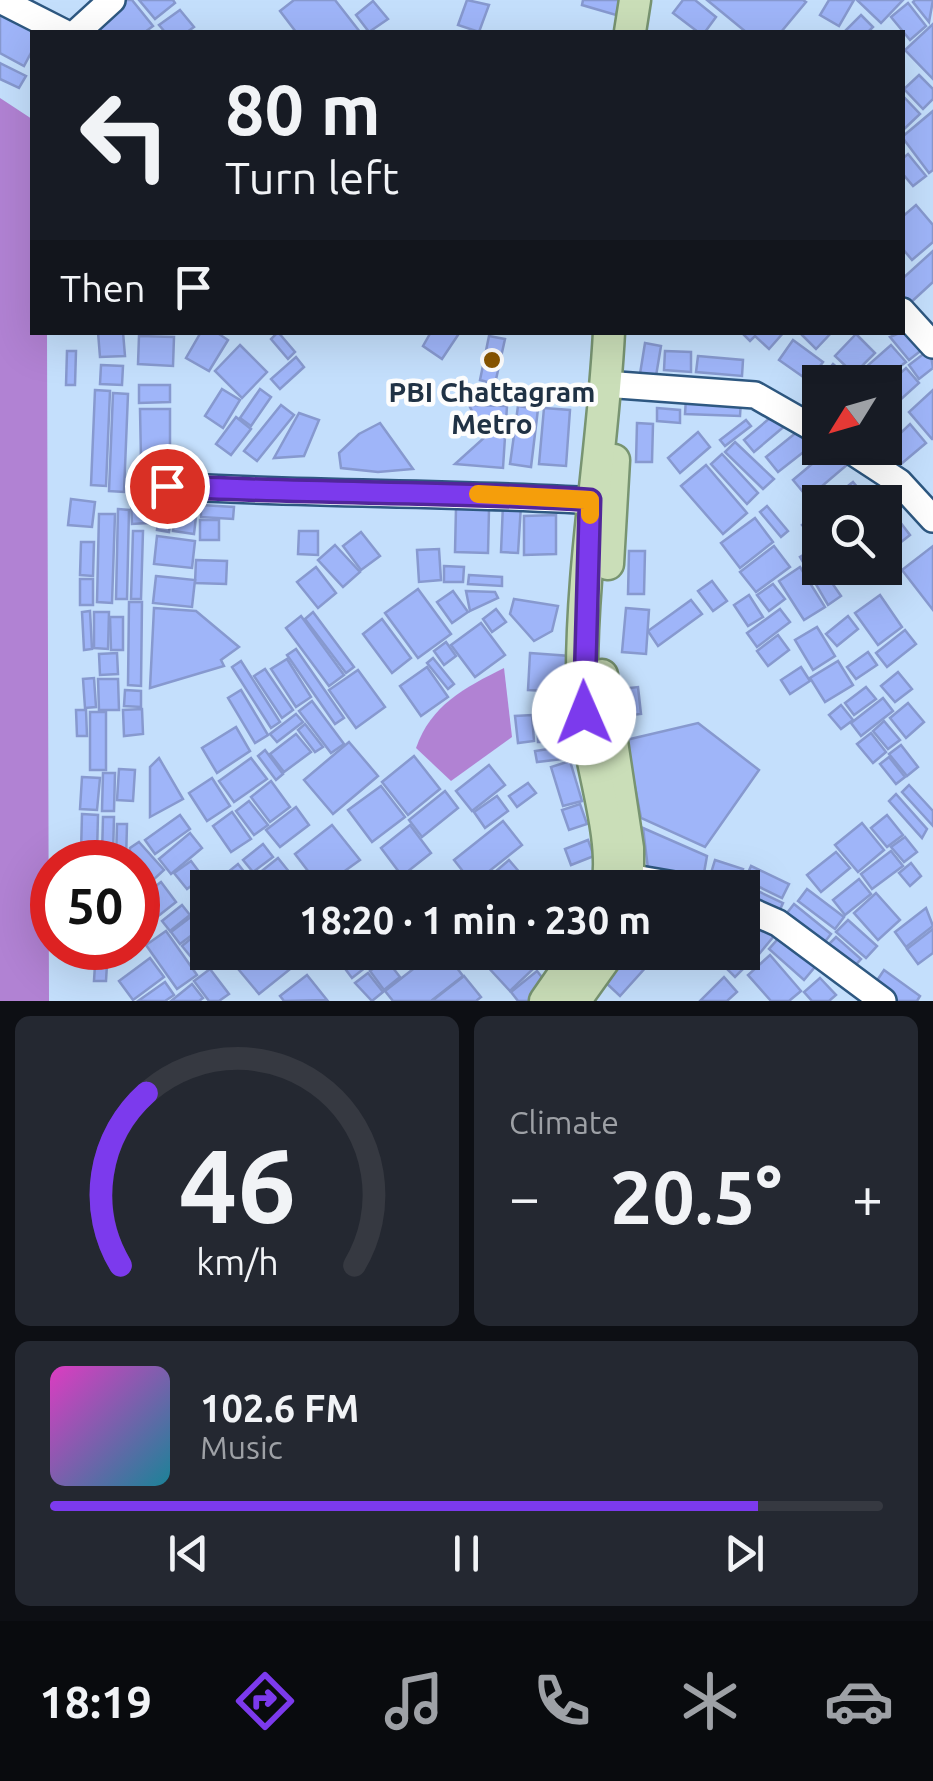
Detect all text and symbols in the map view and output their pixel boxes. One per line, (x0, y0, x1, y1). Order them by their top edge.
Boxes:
icon: left (60, 70, 190, 200)
text: 80 m (225, 70, 381, 148)
text: Turn left (225, 152, 399, 203)
icon: arrive (166, 260, 221, 315)
text: Then (60, 267, 146, 309)
marker: PBI Chattagram Metro (481, 349, 503, 371)
north arrow (802, 365, 902, 465)
map controls (802, 365, 902, 585)
place label: PBI Chattagram Metro (389, 376, 595, 439)
pin (125, 444, 210, 529)
icon: arrive (140, 459, 195, 514)
button: search (802, 485, 902, 585)
position arrow (532, 661, 636, 765)
speed limit sign: 50 (30, 840, 160, 970)
text: 18:20 · 1 min · 230 m (299, 899, 651, 941)
text: Climate (509, 1104, 619, 1140)
text: 46 (178, 1126, 296, 1243)
text: 20.5° (610, 1154, 782, 1238)
text: − (509, 1166, 540, 1227)
text: + (852, 1166, 883, 1227)
text: km/h (196, 1242, 278, 1282)
text: 102.6 FM (200, 1387, 359, 1429)
text: Music (200, 1429, 283, 1465)
icon: previous (161, 1526, 216, 1581)
icon: pause (439, 1526, 494, 1581)
icon: next (717, 1526, 772, 1581)
icon: directions (230, 1666, 300, 1736)
icon: music (379, 1666, 449, 1736)
icon: phone (527, 1666, 597, 1736)
icon: climate (675, 1666, 745, 1736)
icon: car (824, 1666, 894, 1736)
text: 18:19 (39, 1676, 152, 1727)

